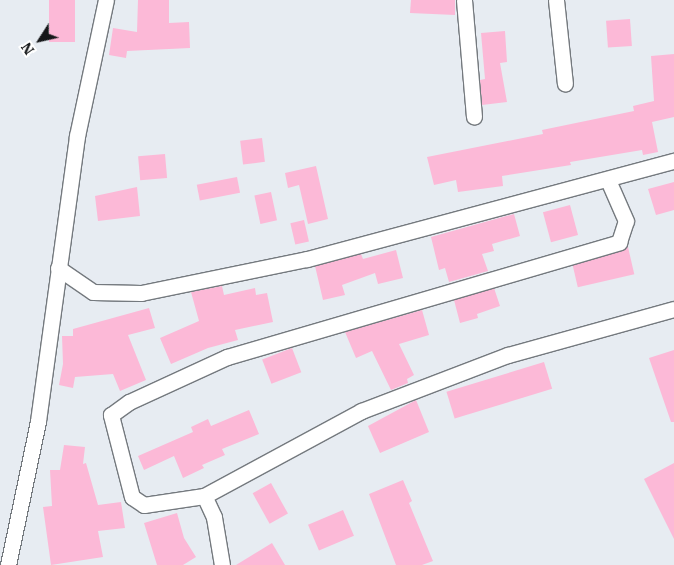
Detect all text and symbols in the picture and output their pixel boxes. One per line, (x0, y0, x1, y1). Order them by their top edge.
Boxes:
north arrow (15, 15, 65, 65)
text: N (17, 39, 38, 58)

